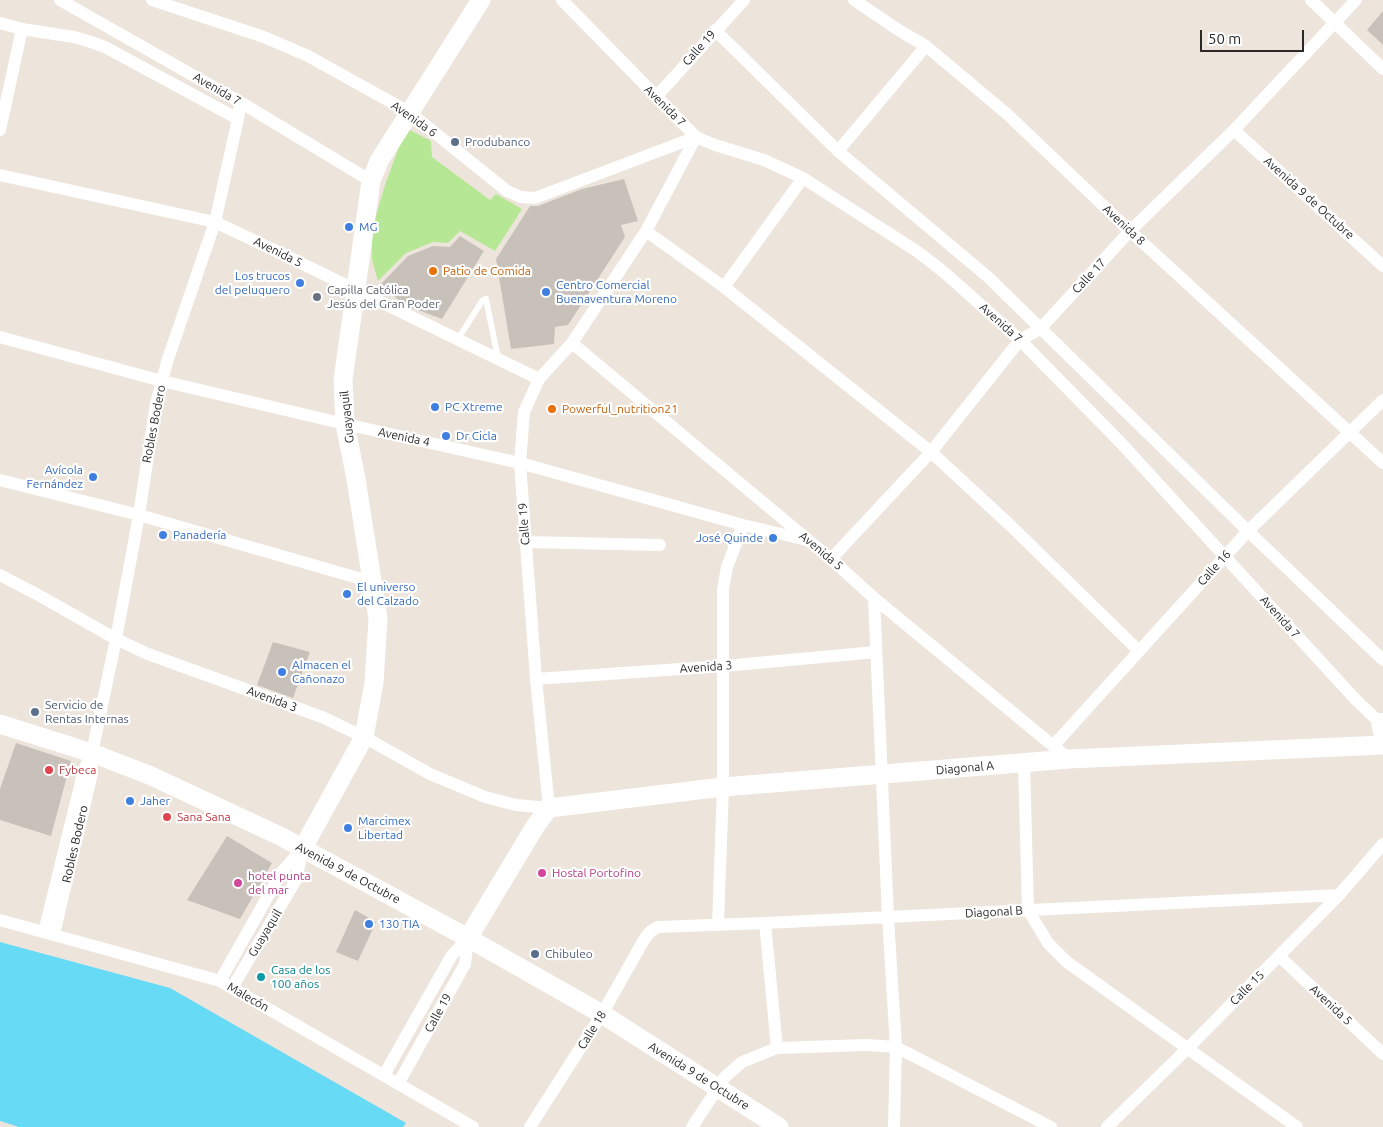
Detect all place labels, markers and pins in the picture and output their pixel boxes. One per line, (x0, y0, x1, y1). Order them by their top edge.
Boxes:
place label: Produbanco (465, 135, 530, 149)
marker: Produbanco (449, 136, 461, 148)
place label: MG (359, 220, 377, 234)
marker: MG (343, 221, 355, 233)
place label: Patio de Comida (443, 264, 531, 278)
marker: Patio de Comida (427, 265, 439, 277)
place label: Los trucos del peluquero (215, 269, 290, 297)
marker: Los trucos del peluquero (294, 277, 306, 289)
place label: Centro Comercial Buenaventura Moreno (556, 278, 677, 306)
place label: Capilla Católica Jesús del Gran Poder (327, 283, 440, 311)
marker: Centro Comercial Buenaventura Moreno (540, 286, 552, 298)
marker: Capilla Católica Jesús del Gran Poder (311, 291, 323, 303)
place label: PC Xtreme (445, 400, 503, 414)
marker: PC Xtreme (429, 401, 441, 413)
place label: Powerful_nutrition21 (562, 402, 678, 416)
marker: Powerful_nutrition21 (546, 403, 558, 415)
place label: Dr Cicla (456, 429, 497, 443)
marker: Dr Cicla (440, 430, 452, 442)
place label: Avícola Fernández (26, 463, 83, 491)
marker: Avícola Fernández (87, 471, 99, 483)
place label: Panadería (173, 528, 227, 542)
marker: Panadería (157, 529, 169, 541)
place label: José Quinde (696, 531, 763, 545)
marker: José Quinde (767, 532, 779, 544)
place label: El universo del Calzado (357, 580, 419, 608)
marker: El universo del Calzado (341, 588, 353, 600)
place label: Almacen el Cañonazo (292, 658, 351, 686)
marker: Almacen el Cañonazo (276, 666, 288, 678)
place label: Servicio de Rentas Internas (45, 698, 129, 726)
marker: Servicio de Rentas Internas (29, 706, 41, 718)
place label: Fybeca (59, 763, 96, 777)
marker: Fybeca (43, 764, 55, 776)
place label: Jaher (140, 794, 170, 808)
marker: Jaher (124, 795, 136, 807)
place label: Sana Sana (177, 810, 231, 824)
marker: Sana Sana (161, 811, 173, 823)
place label: Marcimex Libertad (358, 814, 411, 842)
marker: Marcimex Libertad (342, 822, 354, 834)
place label: Hostal Portofino (552, 866, 641, 880)
marker: Hostal Portofino (536, 867, 548, 879)
place label: hotel punta del mar (248, 869, 311, 897)
marker: hotel punta del mar (232, 877, 244, 889)
place label: 130 TIA (379, 917, 420, 931)
marker: 130 TIA (363, 918, 375, 930)
place label: Chibuleo (545, 947, 593, 961)
marker: Chibuleo (529, 948, 541, 960)
place label: Casa de los 100 años (271, 963, 330, 991)
marker: Casa de los 100 años (255, 971, 267, 983)

